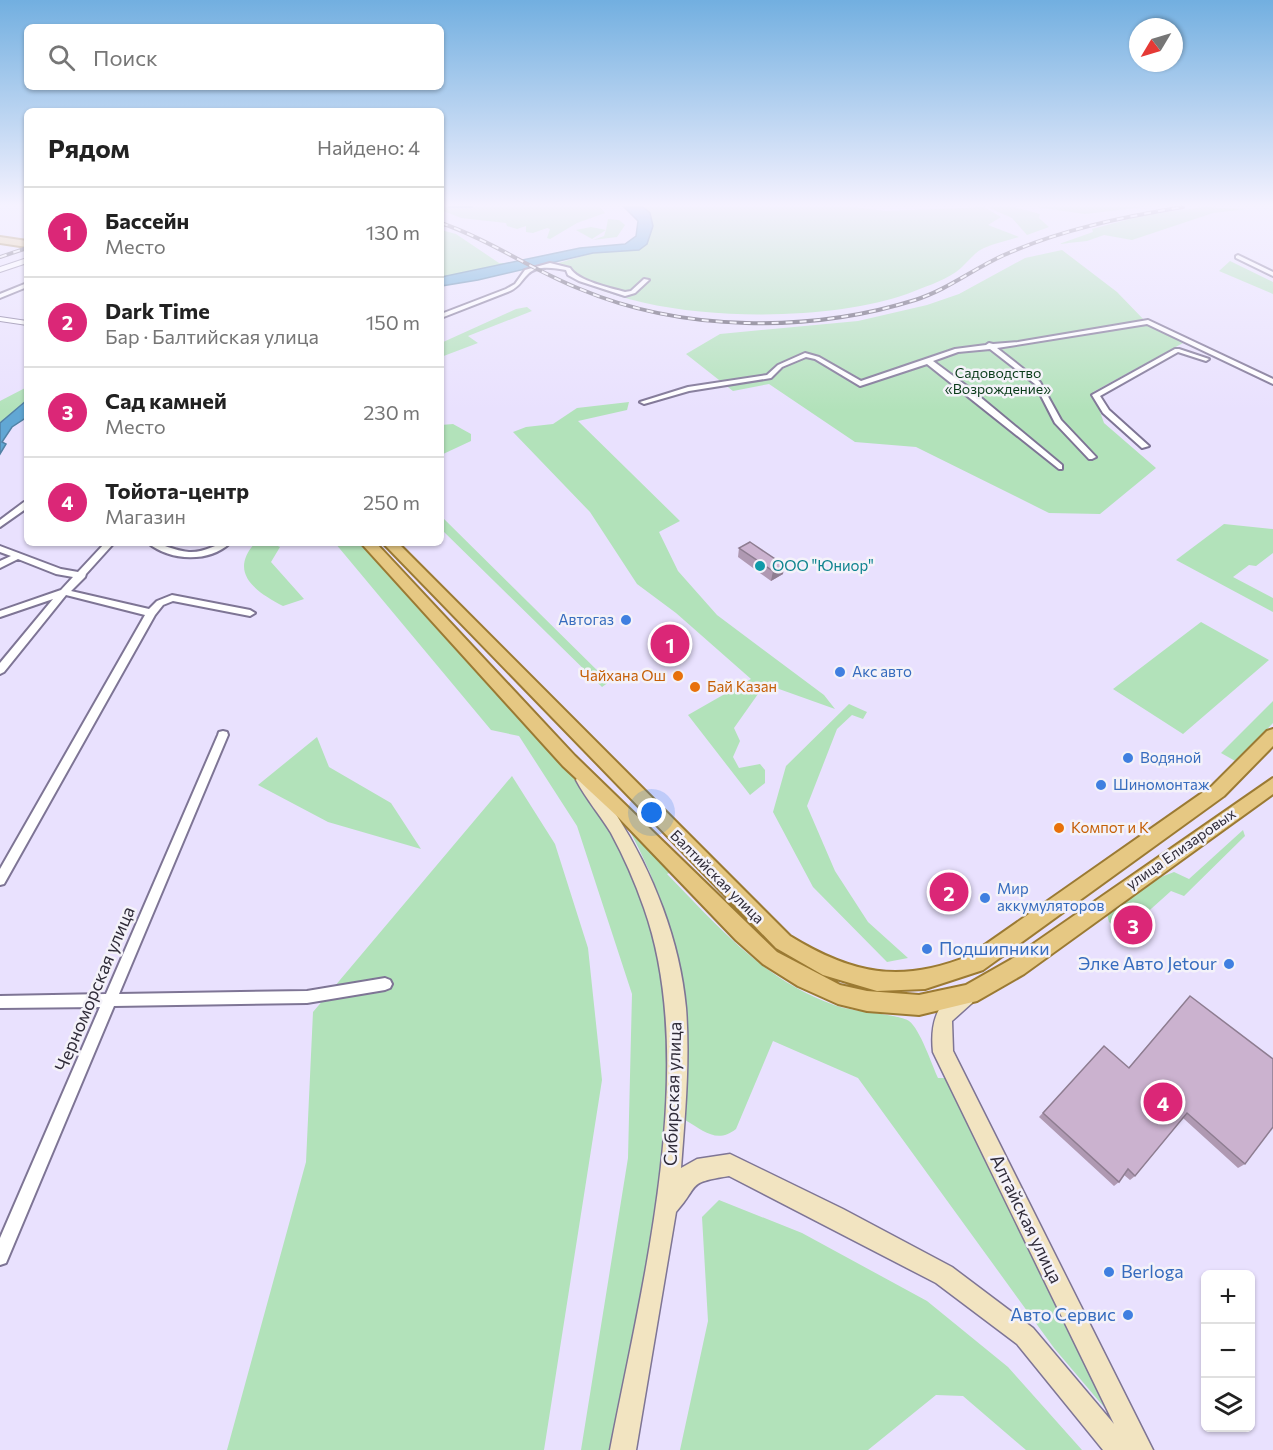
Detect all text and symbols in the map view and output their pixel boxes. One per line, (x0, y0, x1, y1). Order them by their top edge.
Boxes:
north arrow (1129, 18, 1183, 72)
search box (24, 24, 444, 90)
icon: search (45, 41, 78, 74)
text: Поиск (93, 44, 158, 71)
text: Рядом (48, 132, 130, 163)
text: Найдено: 4 (317, 135, 420, 159)
text: Бассейн (105, 207, 189, 234)
text: 1 (63, 220, 72, 244)
text: 130 m (366, 220, 420, 244)
text: Место (105, 234, 166, 258)
text: Dark Time (105, 297, 210, 324)
text: 2 (62, 310, 73, 334)
text: 150 m (366, 310, 420, 334)
text: Бар · Балтийская улица (105, 324, 319, 348)
park label: Садоводство «Возрождение» (945, 364, 1051, 397)
text: Сад камней (105, 387, 227, 414)
text: 3 (62, 400, 73, 424)
text: 230 m (363, 400, 420, 424)
text: Место (105, 414, 166, 438)
text: Тойота-центр (105, 477, 249, 504)
text: 4 (61, 490, 74, 514)
text: 250 m (363, 490, 420, 514)
text: Магазин (105, 504, 186, 528)
place label: ООО "Юниор" (772, 556, 874, 574)
marker: ООО "Юниор" (753, 559, 767, 573)
place label: Автогаз (558, 610, 614, 628)
marker: Автогаз (619, 613, 633, 627)
pin: 1 (650, 622, 690, 666)
place label: Акс авто (852, 662, 912, 680)
marker: Акс авто (833, 665, 847, 679)
place label: Чайхана Ош (580, 666, 666, 684)
marker: Чайхана Ош (671, 669, 685, 683)
place label: Бай Казан (707, 677, 777, 695)
marker: Бай Казан (688, 680, 702, 694)
place label: Водяной (1140, 748, 1201, 766)
marker: Водяной (1121, 751, 1135, 765)
place label: Шиномонтаж (1113, 775, 1210, 793)
marker: Шиномонтаж (1094, 778, 1108, 792)
your location (637, 798, 666, 827)
street label: улица Елизаровых (1122, 804, 1239, 893)
place label: Компот и К (1071, 818, 1149, 836)
marker: Компот и К (1052, 821, 1066, 835)
street label: Балтийская улица (667, 826, 768, 927)
pin: 2 (930, 870, 968, 914)
place label: Мир аккумуляторов (997, 879, 1105, 914)
marker: Мир аккумуляторов (978, 891, 992, 905)
pin: 3 (1114, 902, 1152, 948)
street label: Черноморская улица (49, 903, 139, 1074)
place label: Подшипники (939, 937, 1050, 959)
marker: Подшипники (920, 942, 934, 956)
place label: Элке Авто Jetour (1078, 952, 1217, 974)
marker: Элке Авто Jetour (1222, 957, 1236, 971)
street label: Сибирская улица (658, 1021, 686, 1167)
pin: 4 (1144, 1080, 1182, 1124)
street label: Алтайская улица (986, 1150, 1068, 1287)
place label: Berloga (1121, 1260, 1184, 1282)
marker: Berloga (1102, 1265, 1116, 1279)
map controls (1201, 1270, 1255, 1432)
button: + (1201, 1270, 1255, 1324)
place label: Авто Сервис (1010, 1303, 1116, 1325)
marker: Авто Сервис (1121, 1308, 1135, 1322)
button: − (1201, 1324, 1255, 1378)
button: layers (1201, 1378, 1255, 1432)

